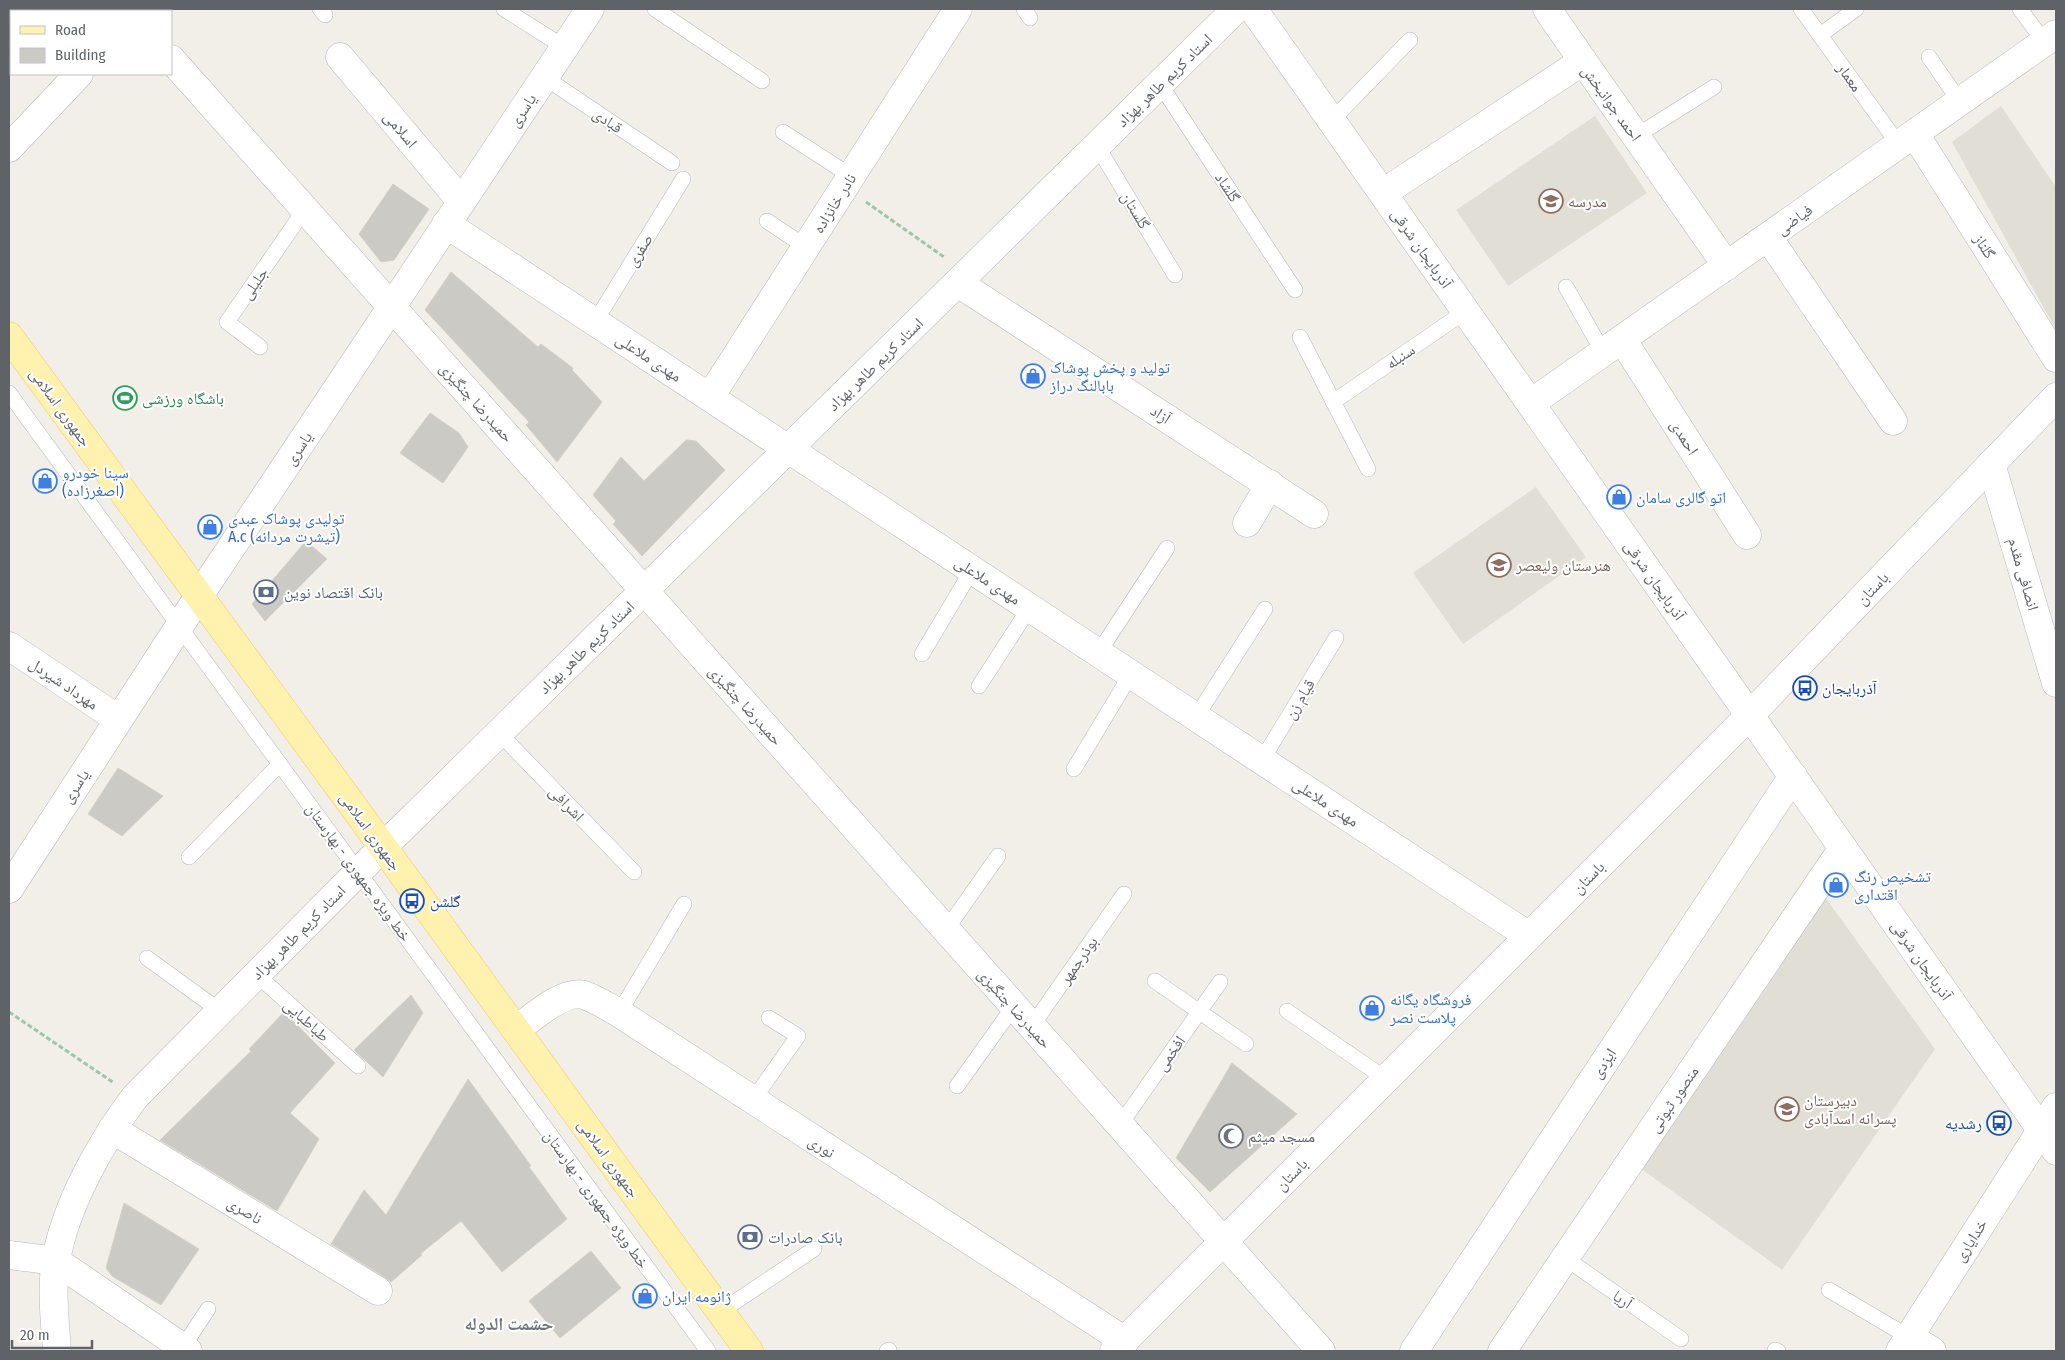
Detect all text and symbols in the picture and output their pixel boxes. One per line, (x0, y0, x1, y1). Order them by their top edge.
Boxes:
legend (10, 10, 172, 75)
text: Road (55, 21, 86, 39)
street label: استاد کریم طاهر بهزاد (1113, 30, 1217, 132)
text: Building (55, 46, 106, 64)
street label: معمار (1832, 58, 1866, 95)
street label: احمد جوانبخش (1577, 62, 1646, 146)
street label: یاسری (504, 90, 541, 131)
street label: قبادی (589, 104, 626, 138)
street label: اسلامی (379, 107, 422, 152)
street label: گلشاد (1211, 169, 1244, 206)
street label: نادر خانزاده (809, 170, 860, 237)
street label: گلستان (1116, 188, 1154, 233)
school or university icon: مدرسه (1538, 188, 1564, 214)
place label: مدرسه (1568, 192, 1607, 211)
street label: فیاضی (1772, 200, 1817, 240)
street label: آذربایجان شرقی (1386, 205, 1457, 293)
street label: صفری (622, 230, 658, 271)
street label: گلناز (1969, 230, 2000, 262)
street label: جلیلی (237, 264, 273, 304)
street label: استاد کریم طاهر بهزاد (824, 314, 928, 416)
street label: مهدی ملاعلی (612, 329, 685, 387)
street label: سنبله (1382, 340, 1418, 373)
street label: حمیدرضا چنگیزی (435, 358, 517, 447)
place label: تولید و پخش پوشاک بابالنگ دراز (1049, 358, 1170, 395)
shop icon: تولید و پخش پوشاک بابالنگ دراز (1020, 363, 1046, 389)
street label: جمهوری اسلامی (25, 364, 95, 451)
sports icon: باشگاه ورزشی (112, 385, 138, 411)
place label: باشگاه ورزشی (142, 389, 224, 409)
street label: آزاد (1147, 401, 1175, 428)
street label: احمدی (1666, 416, 1703, 459)
street label: یاسری (280, 428, 317, 469)
place label: سینا خودرو (اصغرزاده) (62, 463, 129, 500)
shop icon: سینا خودرو (اصغرزاده) (32, 468, 58, 494)
shop icon: اتو گالری سامان (1606, 484, 1632, 510)
place label: اتو گالری سامان (1636, 488, 1726, 508)
place label: تولیدی پوشاک عبدی A.c (تیشرت مردانه) (228, 509, 345, 546)
shop icon: تولیدی پوشاک عبدی A.c (تیشرت مردانه) (197, 514, 223, 540)
street label: انصافی مقدم (2003, 535, 2043, 613)
street label: آذربایجان شرقی (1619, 537, 1690, 625)
street label: مهدی ملاعلی (951, 552, 1024, 610)
school or university icon: هنرستان ولیعصر (1486, 552, 1512, 578)
place label: هنرستان ولیعصر (1515, 556, 1611, 576)
street label: باستان (1852, 568, 1893, 609)
bank icon: بانک اقتصاد نوین (253, 579, 279, 605)
place label: بانک اقتصاد نوین (284, 583, 383, 603)
street label: استاد کریم طاهر بهزاد (535, 597, 639, 699)
street label: مهرداد شیردل (25, 653, 102, 714)
street label: حمیدرضا چنگیزی (704, 661, 786, 750)
bus stop icon: آذربایجان (1792, 675, 1818, 701)
street label: قیام زن (1280, 676, 1320, 723)
place label: آذربایجان (1822, 679, 1878, 699)
street label: یاسری (58, 766, 94, 807)
street label: مهدی ملاعلی (1289, 774, 1362, 832)
street label: اشرافی (544, 782, 588, 826)
street label: جمهوری اسلامی (335, 788, 405, 875)
street label: خط ویژه جمهوری - بهارستان (301, 799, 415, 946)
street label: باستان (1568, 857, 1609, 898)
place label: تشخیص رنگ اقتداری (1854, 867, 1931, 905)
shop icon: تشخیص رنگ اقتداری (1823, 872, 1849, 898)
street label: استاد کریم طاهر بهزاد (247, 881, 350, 984)
bus stop icon: گلشن (399, 888, 425, 914)
place label: گلشن (430, 892, 461, 912)
street label: آذربایجان شرقی (1886, 917, 1957, 1005)
street label: بوذرجمهر (1055, 933, 1102, 989)
street label: حمیدرضا چنگیزی (973, 964, 1055, 1053)
place label: فروشگاه یگانه پلاست نصر (1389, 990, 1471, 1027)
street label: طباطبایی (279, 995, 333, 1047)
shop icon: فروشگاه یگانه پلاست نصر (1359, 995, 1385, 1021)
street label: افخمی (1152, 1032, 1190, 1075)
street label: ایزدی (1587, 1045, 1621, 1083)
street label: منصور ثبوتی (1644, 1062, 1703, 1137)
place label: دبیرستان پسرانه اسدآبادی (1804, 1091, 1897, 1129)
school or university icon: دبیرستان پسرانه اسدآبادی (1774, 1096, 1800, 1122)
bus stop icon: رشدیه (1986, 1110, 2012, 1136)
place label: رشدیه (1945, 1114, 1982, 1133)
street label: جمهوری اسلامی (573, 1115, 643, 1202)
mosque icon: مسجد میثم (1218, 1123, 1244, 1149)
street label: خط ویژه جمهوری - بهارستان (539, 1126, 653, 1273)
place label: مسجد میثم (1248, 1127, 1315, 1147)
street label: نوری (804, 1131, 839, 1163)
street label: باستان (1271, 1154, 1312, 1195)
street label: ناصری (223, 1193, 266, 1229)
street label: خدایاری (1950, 1215, 1992, 1266)
bank icon: بانک صادرات (737, 1224, 763, 1250)
place label: بانک صادرات (768, 1228, 843, 1247)
shop icon: ژانومه ایران (632, 1283, 658, 1309)
street label: آریا (1609, 1286, 1637, 1313)
place label: ژانومه ایران (662, 1287, 731, 1307)
district label: حشمت الدوله (464, 1313, 554, 1335)
scale bar (12, 1318, 92, 1350)
text: 20 m (20, 1326, 50, 1344)

